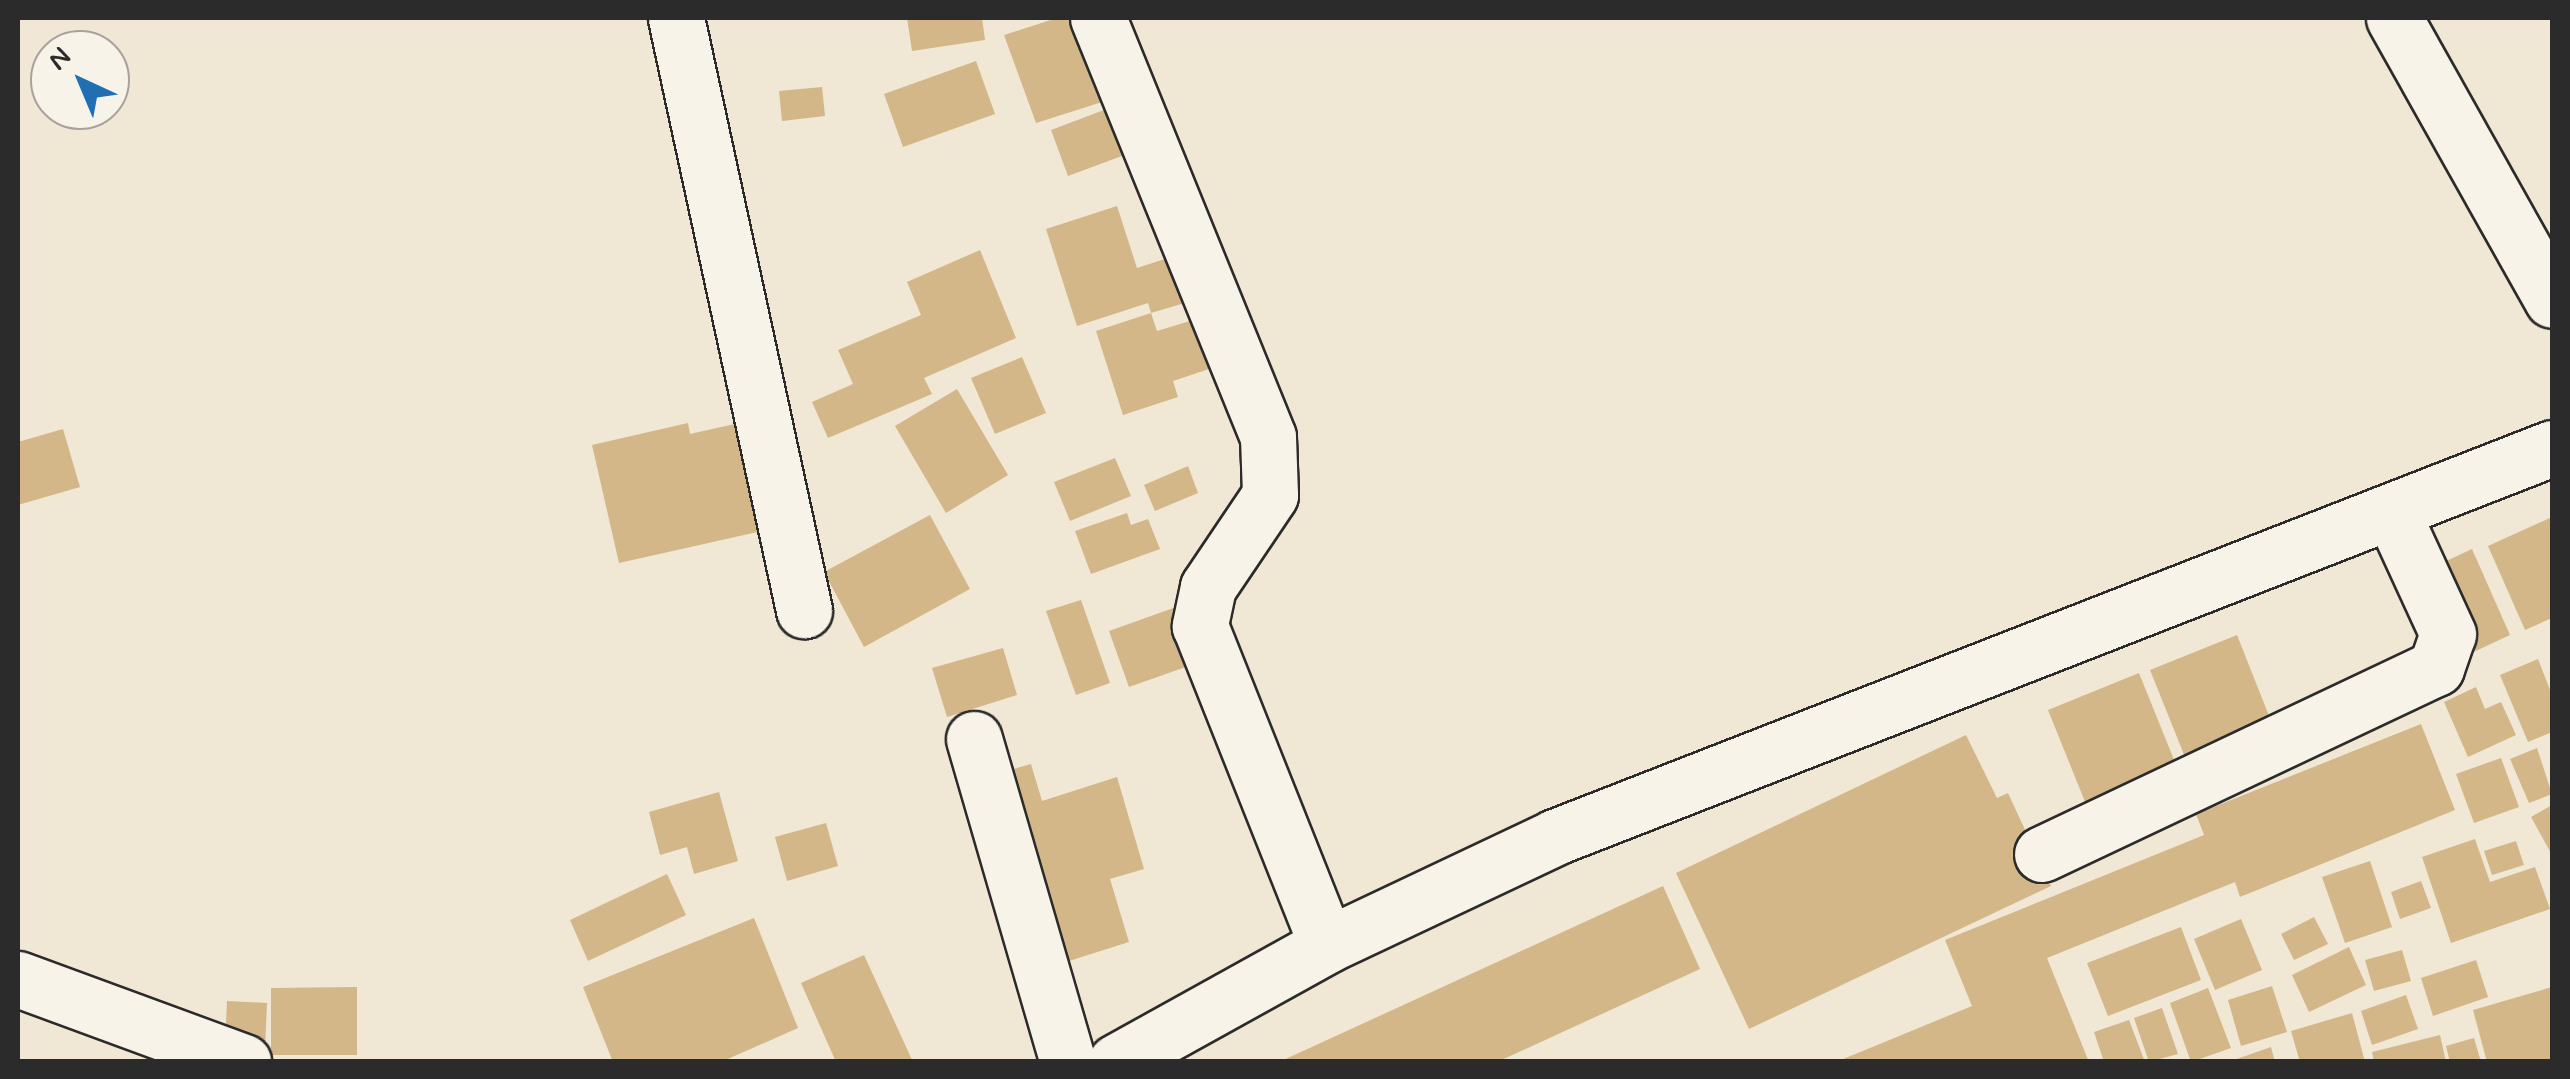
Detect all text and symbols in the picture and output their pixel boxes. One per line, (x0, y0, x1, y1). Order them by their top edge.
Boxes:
north arrow (30, 30, 130, 130)
text: N (41, 40, 80, 79)

